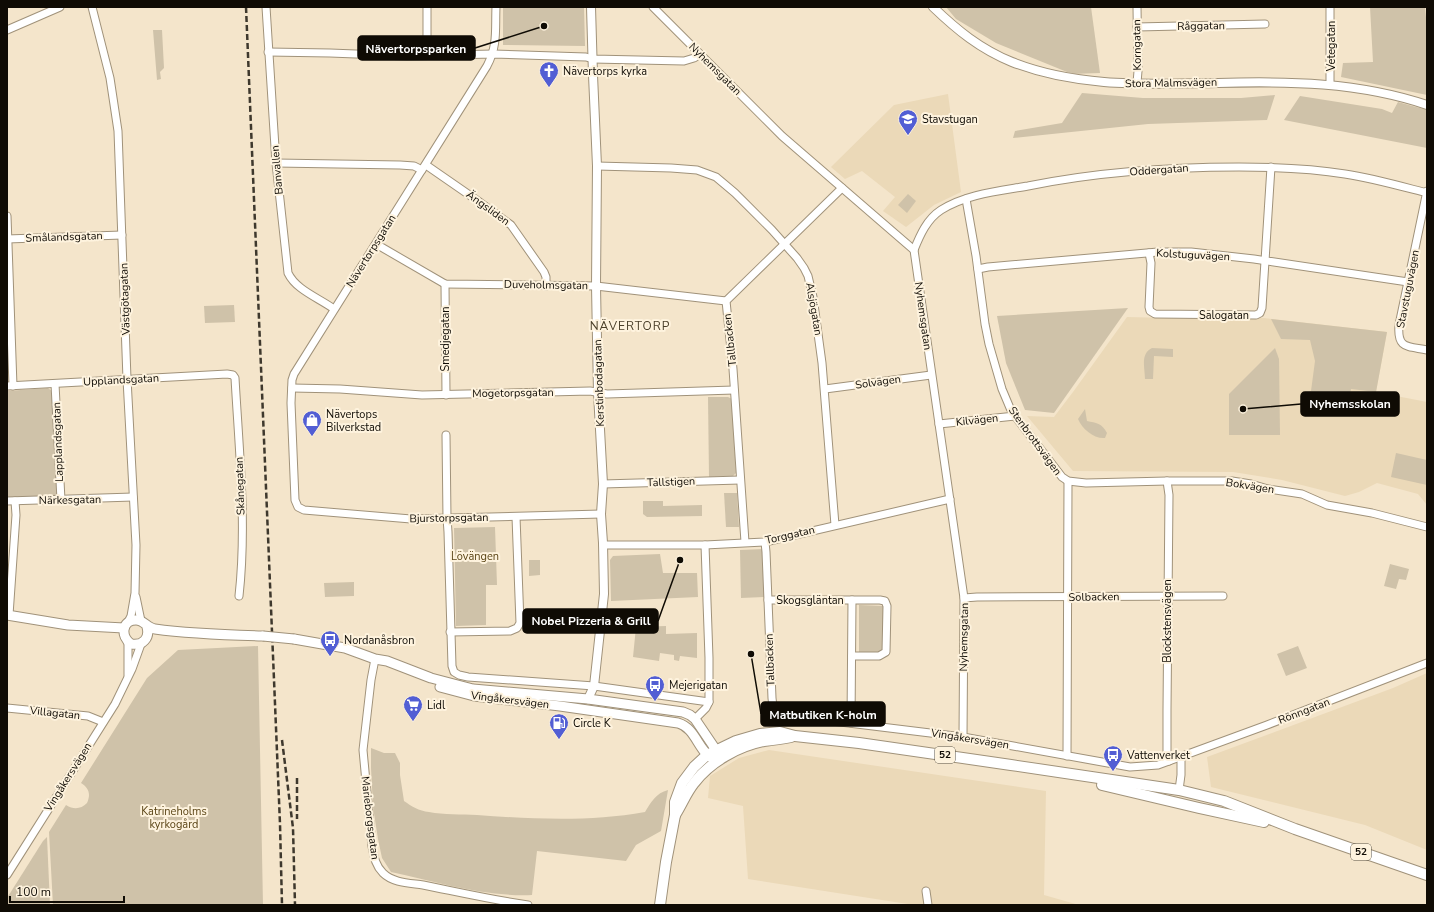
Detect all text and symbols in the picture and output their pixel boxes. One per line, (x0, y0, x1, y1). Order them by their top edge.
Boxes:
street label: Råggatan (1177, 18, 1225, 34)
street label: Korngatan (1129, 19, 1145, 71)
street label: Vetegatan (1324, 21, 1339, 72)
callout: Nävertorpsparken (358, 36, 475, 60)
street label: Nyhemsgatan (685, 39, 745, 99)
text: Nävertorpsparken (366, 41, 466, 57)
church icon: Nävertorps kyrka (538, 60, 560, 88)
place label: Nävertorps kyrka (563, 64, 647, 79)
street label: Stora Malmsvägen (1125, 75, 1217, 91)
school or university icon: Stavstugan (897, 108, 919, 136)
place label: Stavstugan (922, 112, 978, 127)
street label: Banvallen (267, 145, 287, 195)
street label: Oddergatan (1129, 160, 1189, 180)
street label: Ängsliden (463, 187, 513, 229)
street label: Nävertorpsgatan (343, 212, 399, 290)
street label: Smålandsgatan (25, 228, 103, 246)
street label: Kolstuguvägen (1156, 246, 1230, 264)
street label: Stavstuguvägen (1393, 248, 1423, 330)
street label: Västgötagatan (116, 263, 134, 336)
street label: Duveholmsgatan (504, 277, 588, 293)
street label: Alsjögatan (802, 281, 826, 337)
street label: Nyhemsgatan (911, 281, 935, 351)
street label: Smedjegatan (438, 306, 453, 372)
street label: Salogatan (1199, 308, 1249, 323)
street label: Tallbacken (720, 313, 740, 367)
district label: NÄVERTORP (590, 318, 670, 334)
street label: Kerstinbodagatan (590, 339, 608, 427)
street label: Upplandsgatan (83, 371, 159, 389)
street label: Solvägen (854, 371, 902, 393)
street label: Mogetorpsgatan (472, 385, 554, 401)
callout: Nyhemsskolan (1301, 392, 1399, 416)
text: Nyhemsskolan (1309, 396, 1391, 412)
street label: Lapplandsgatan (49, 402, 67, 482)
street label: Stenbrottsvägen (1005, 404, 1065, 478)
place label: Nävertops Bilverkstad (326, 407, 381, 435)
shop icon: Nävertops Bilverkstad (301, 409, 323, 437)
street label: Kilvägen (955, 410, 999, 430)
street label: Skånegatan (231, 457, 249, 515)
street label: Tallstigen (647, 474, 695, 490)
street label: Bokvägen (1225, 475, 1275, 497)
street label: Närkesgatan (39, 492, 101, 508)
street label: Bjurstorpsgatan (409, 510, 489, 526)
street label: Torggatan (764, 522, 816, 548)
park label: Lövängen (451, 549, 499, 564)
street label: Blockstensvägen (1160, 579, 1175, 663)
street label: Solbacken (1068, 589, 1120, 605)
street label: Skogsgläntan (776, 593, 844, 608)
street label: Nyhemsgatan (956, 602, 972, 672)
callout: Nobel Pizzeria & Grill (523, 609, 658, 633)
text: Nobel Pizzeria & Grill (531, 613, 651, 629)
bus stop icon: Nordanåsbron (319, 629, 341, 657)
place label: Nordanåsbron (344, 633, 414, 648)
street label: Tallbacken (762, 633, 778, 687)
bus stop icon: Mejerigatan (644, 674, 666, 702)
place label: Mejerigatan (669, 678, 727, 693)
street label: Vingåkersvägen (469, 688, 550, 712)
supermarket icon: Lidl (402, 694, 424, 722)
street label: Rönngatan (1276, 694, 1332, 728)
place label: Lidl (427, 698, 446, 713)
callout: Matbutiken K-holm (761, 702, 885, 726)
street label: Villagatan (28, 703, 81, 723)
text: Matbutiken K-holm (769, 707, 877, 723)
fuel station icon: Circle K (548, 712, 570, 740)
place label: Circle K (573, 716, 612, 731)
street label: Vingåkersvägen (929, 725, 1010, 753)
street label: Vingåkersvägen (40, 740, 95, 815)
bus stop icon: Vattenverket (1102, 744, 1124, 772)
road number: 52 (935, 747, 955, 763)
place label: Vattenverket (1126, 748, 1190, 763)
street label: Marieborgsgatan (357, 775, 383, 861)
park label: Katrineholms kyrkogård (141, 804, 207, 832)
road number: 52 (1351, 844, 1371, 860)
scale bar (10, 878, 124, 904)
text: 100 m (16, 884, 51, 900)

